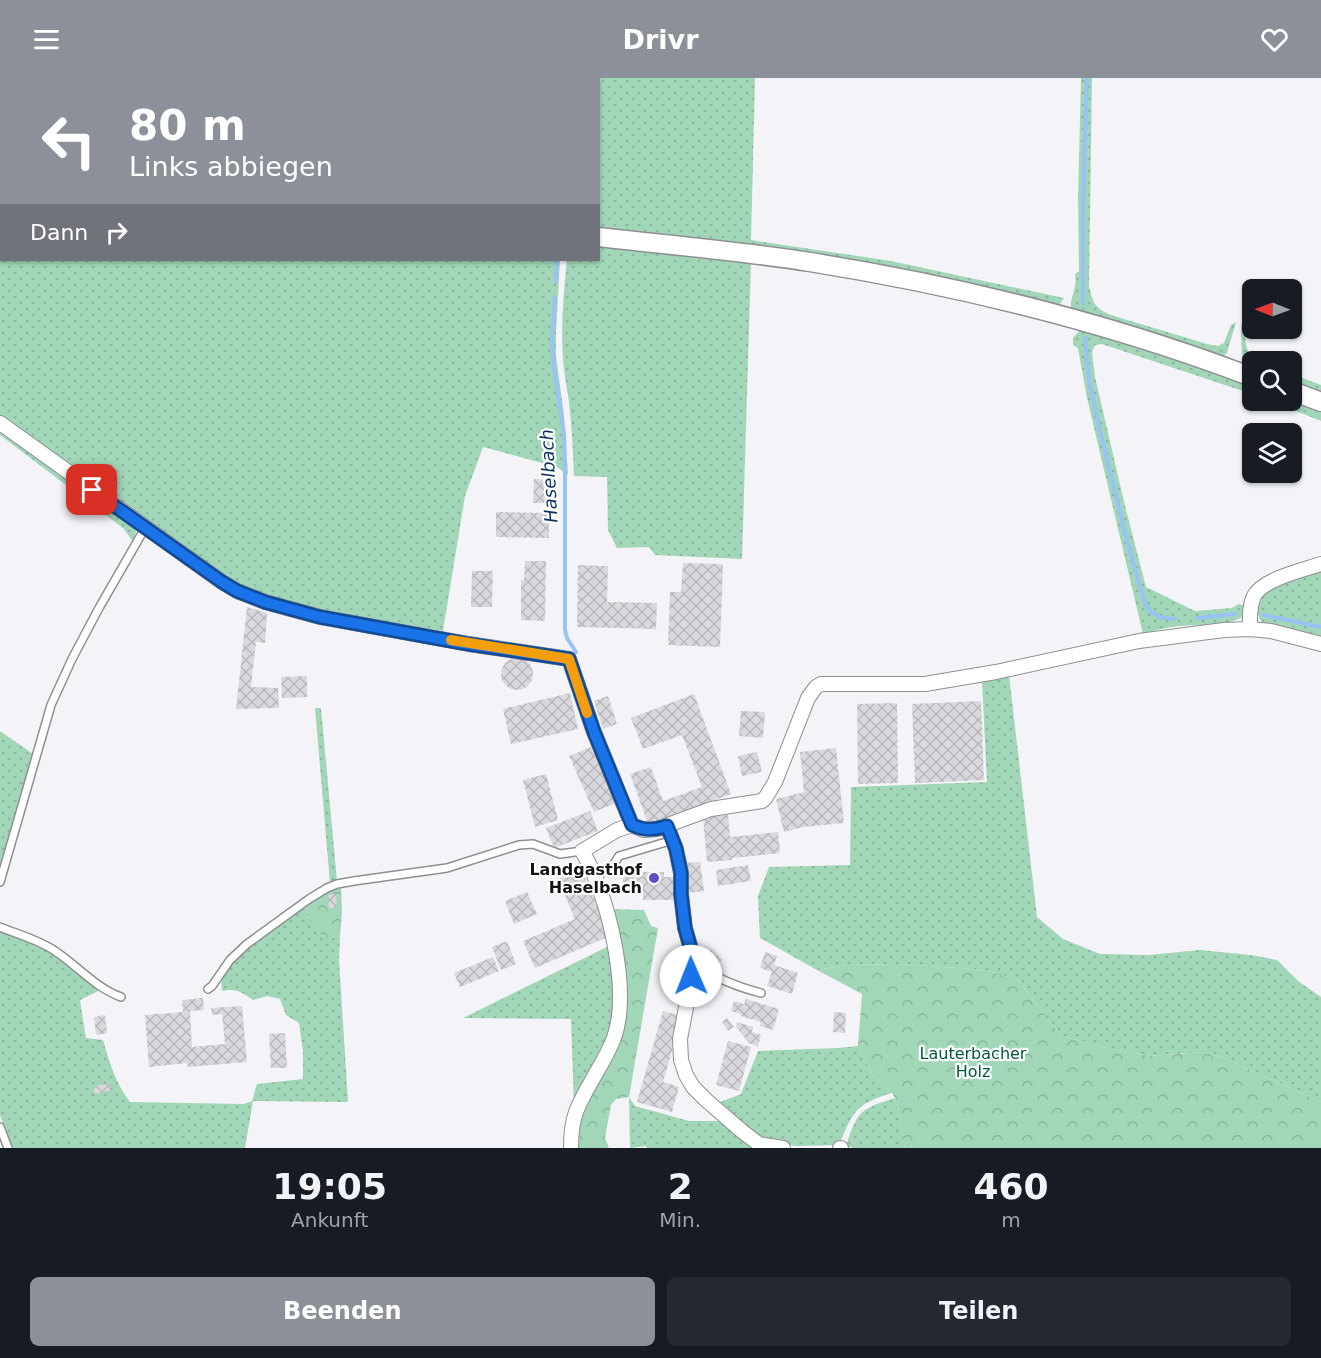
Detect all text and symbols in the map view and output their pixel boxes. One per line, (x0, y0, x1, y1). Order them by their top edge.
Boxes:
icon: menu (30, 23, 63, 56)
icon: heart (1258, 23, 1291, 56)
text: Drivr (623, 24, 698, 55)
text: 80 m (129, 101, 246, 150)
icon: left (30, 102, 108, 180)
text: Links abbiegen (129, 151, 333, 182)
icon: right (100, 216, 133, 249)
text: Dann (30, 220, 88, 245)
north arrow (1242, 279, 1302, 339)
map controls (1242, 279, 1302, 483)
button: search (1242, 351, 1302, 411)
button: layers (1242, 423, 1302, 483)
water label: Haselbach (536, 429, 561, 523)
pin (66, 464, 117, 515)
icon: arrive (75, 473, 108, 506)
place label: Landgasthof Haselbach (529, 860, 643, 897)
marker: Landgasthof Haselbach (647, 871, 661, 885)
position arrow (659, 944, 723, 1008)
park label: Lauterbacher Holz (920, 1044, 1027, 1081)
text: 19:05 (272, 1166, 387, 1207)
text: 2 (668, 1166, 693, 1207)
text: 460 (973, 1166, 1049, 1207)
text: Ankunft (291, 1208, 368, 1232)
text: Min. (659, 1208, 701, 1232)
text: m (1001, 1208, 1021, 1232)
button: Beenden (30, 1277, 655, 1346)
button: Teilen (667, 1277, 1291, 1346)

